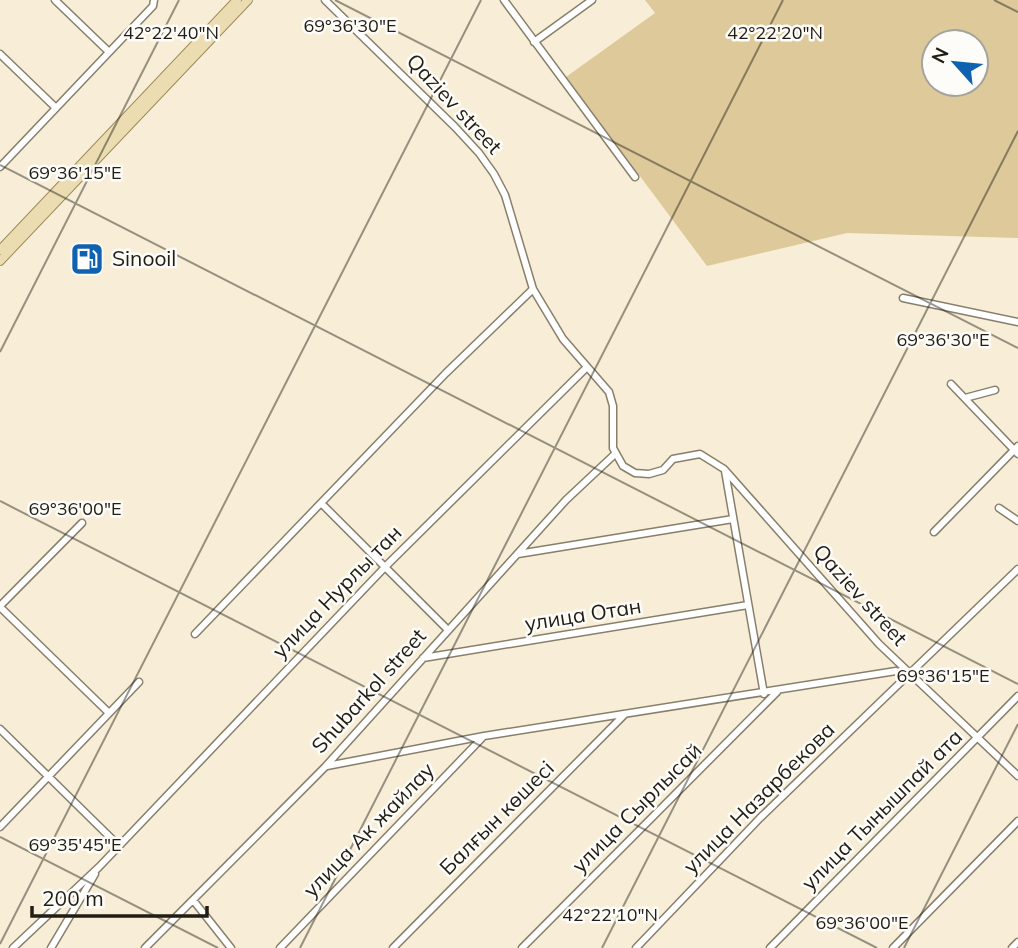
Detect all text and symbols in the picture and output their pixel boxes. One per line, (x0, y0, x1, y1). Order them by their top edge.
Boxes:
text: 69°36'30"E (303, 14, 397, 37)
text: 42°22'40"N (123, 21, 219, 44)
text: 42°22'20"N (727, 21, 823, 44)
north arrow (920, 28, 990, 98)
text: N (926, 43, 954, 67)
street label: Qaziev street (402, 48, 508, 159)
text: 69°36'15"E (28, 161, 122, 184)
fuel station icon: Sinooil (68, 240, 106, 278)
place label: Sinooil (112, 245, 176, 271)
text: 69°36'30"E (896, 328, 990, 351)
text: 69°36'00"E (28, 497, 122, 520)
street label: улица Нурлы тан (266, 519, 406, 663)
street label: Qaziev street (808, 538, 913, 651)
street label: улица Отан (523, 592, 643, 636)
street label: Shubarkol street (306, 623, 431, 758)
text: 69°36'15"E (896, 664, 990, 687)
street label: улица Назарбекова (677, 716, 840, 879)
street label: улица Тынышпай ата (795, 723, 967, 895)
street label: улица Сырлысай (566, 737, 707, 878)
street label: Балғын көшесі (434, 755, 559, 880)
street label: улица Ак жайлау (297, 756, 439, 902)
text: 69°35'45"E (28, 833, 122, 856)
scale bar (32, 874, 206, 918)
text: 200 m (42, 885, 104, 911)
text: 42°22'10"N (562, 903, 658, 926)
text: 69°36'00"E (815, 911, 909, 934)

